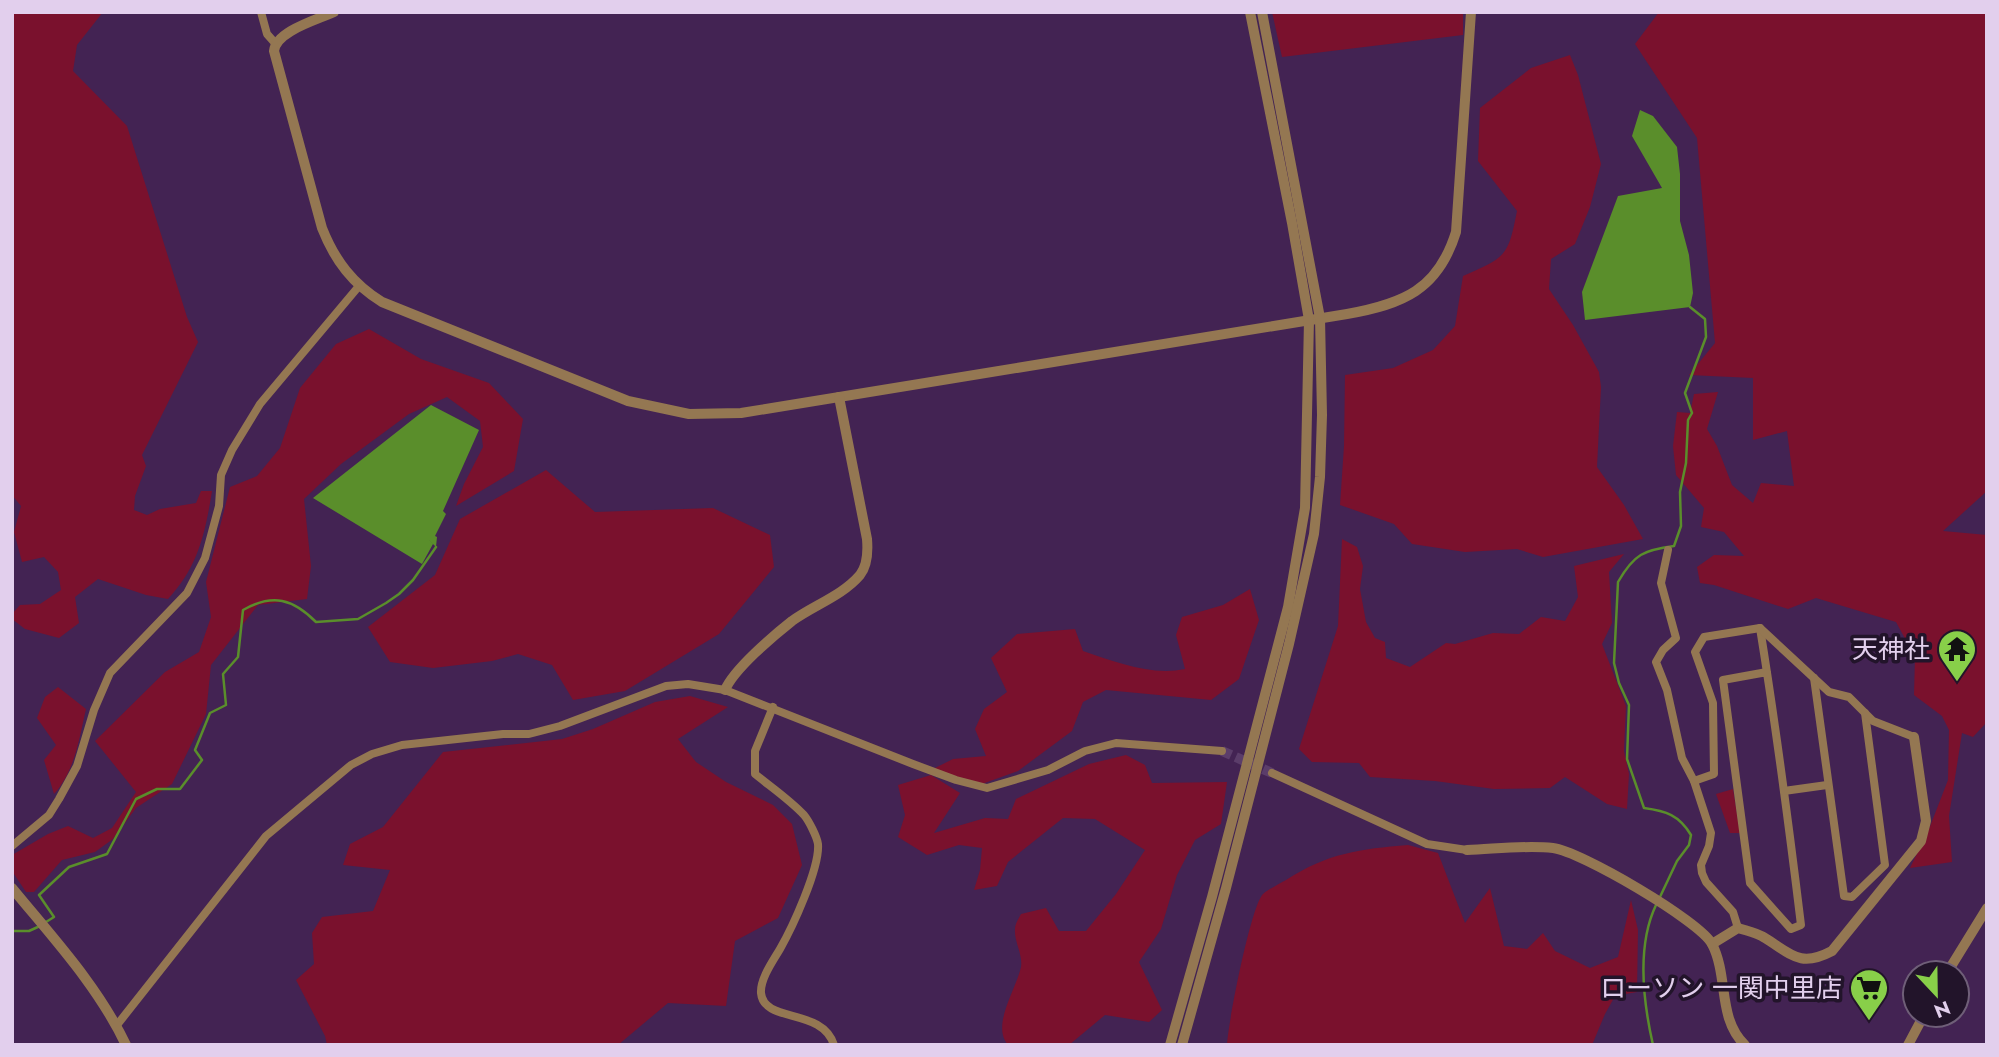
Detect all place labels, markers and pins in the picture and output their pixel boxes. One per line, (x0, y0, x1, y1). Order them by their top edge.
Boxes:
temple icon: 天神社 (1936, 628, 1978, 683)
place label: 天神社 (1852, 630, 1930, 668)
supermarket icon: ローソン 一関中里店 (1848, 967, 1890, 1022)
place label: ローソン 一関中里店 (1600, 969, 1842, 1007)

